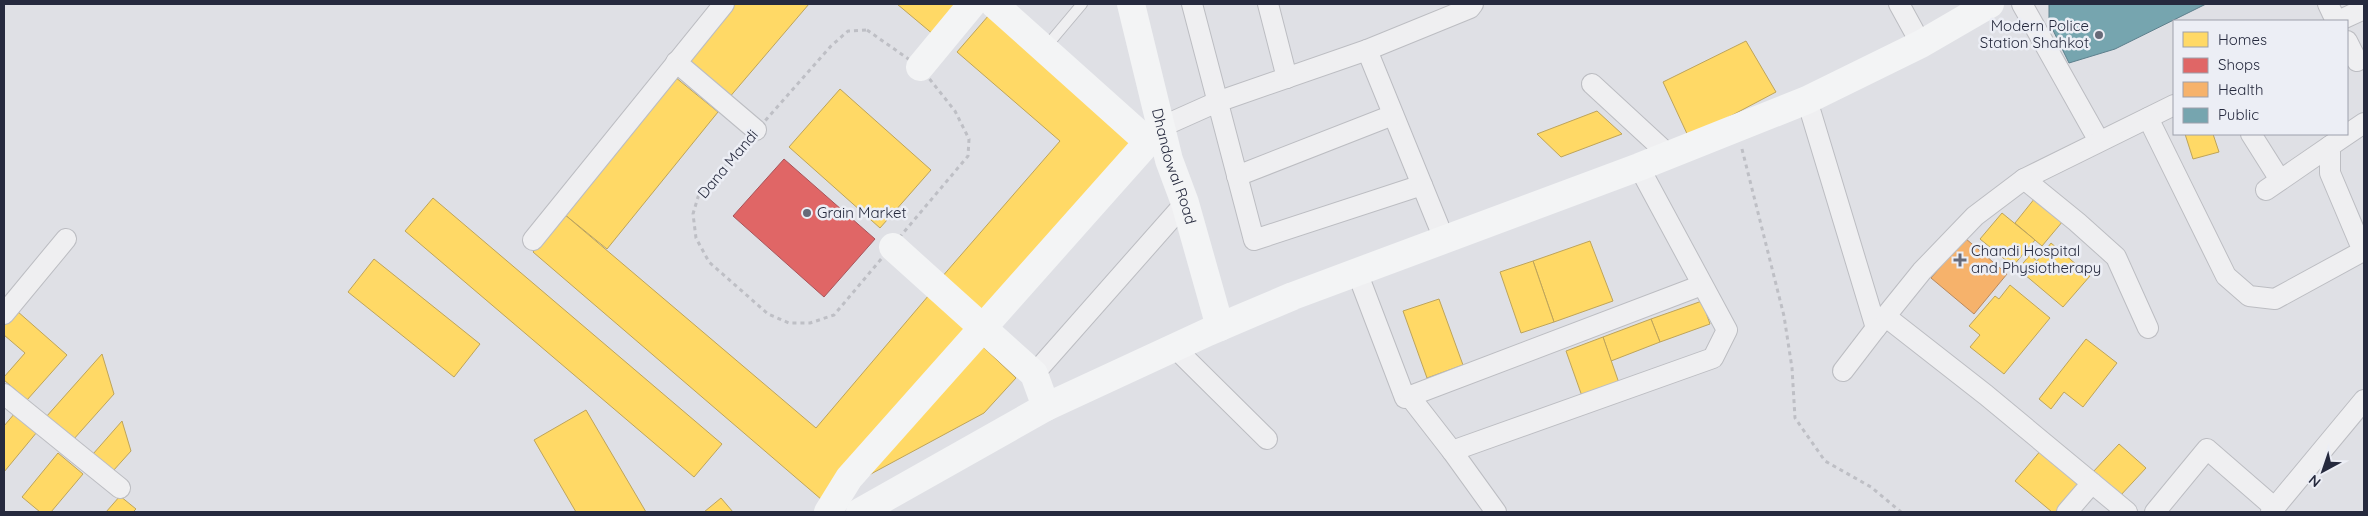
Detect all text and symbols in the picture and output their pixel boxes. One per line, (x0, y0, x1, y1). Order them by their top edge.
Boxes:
place label: Modern Police Station Shahkot (1980, 16, 2089, 52)
legend (2173, 20, 2348, 135)
marker: Modern Police Station Shahkot (2093, 29, 2105, 41)
text: Homes (2218, 30, 2267, 49)
text: Shops (2218, 55, 2260, 74)
text: Health (2218, 80, 2263, 99)
text: Public (2218, 105, 2259, 124)
street label: Dhandowal Road (1148, 106, 1201, 226)
street label: Dana Mandi (693, 125, 762, 202)
place label: Grain Market (817, 203, 907, 222)
marker: Grain Market (801, 207, 813, 219)
place label: Chandi Hospital and Physiotherapy (1971, 241, 2101, 277)
marker: Chandi Hospital and Physiotherapy (1953, 253, 1967, 267)
north arrow (2298, 446, 2348, 496)
text: N (2305, 471, 2324, 491)

